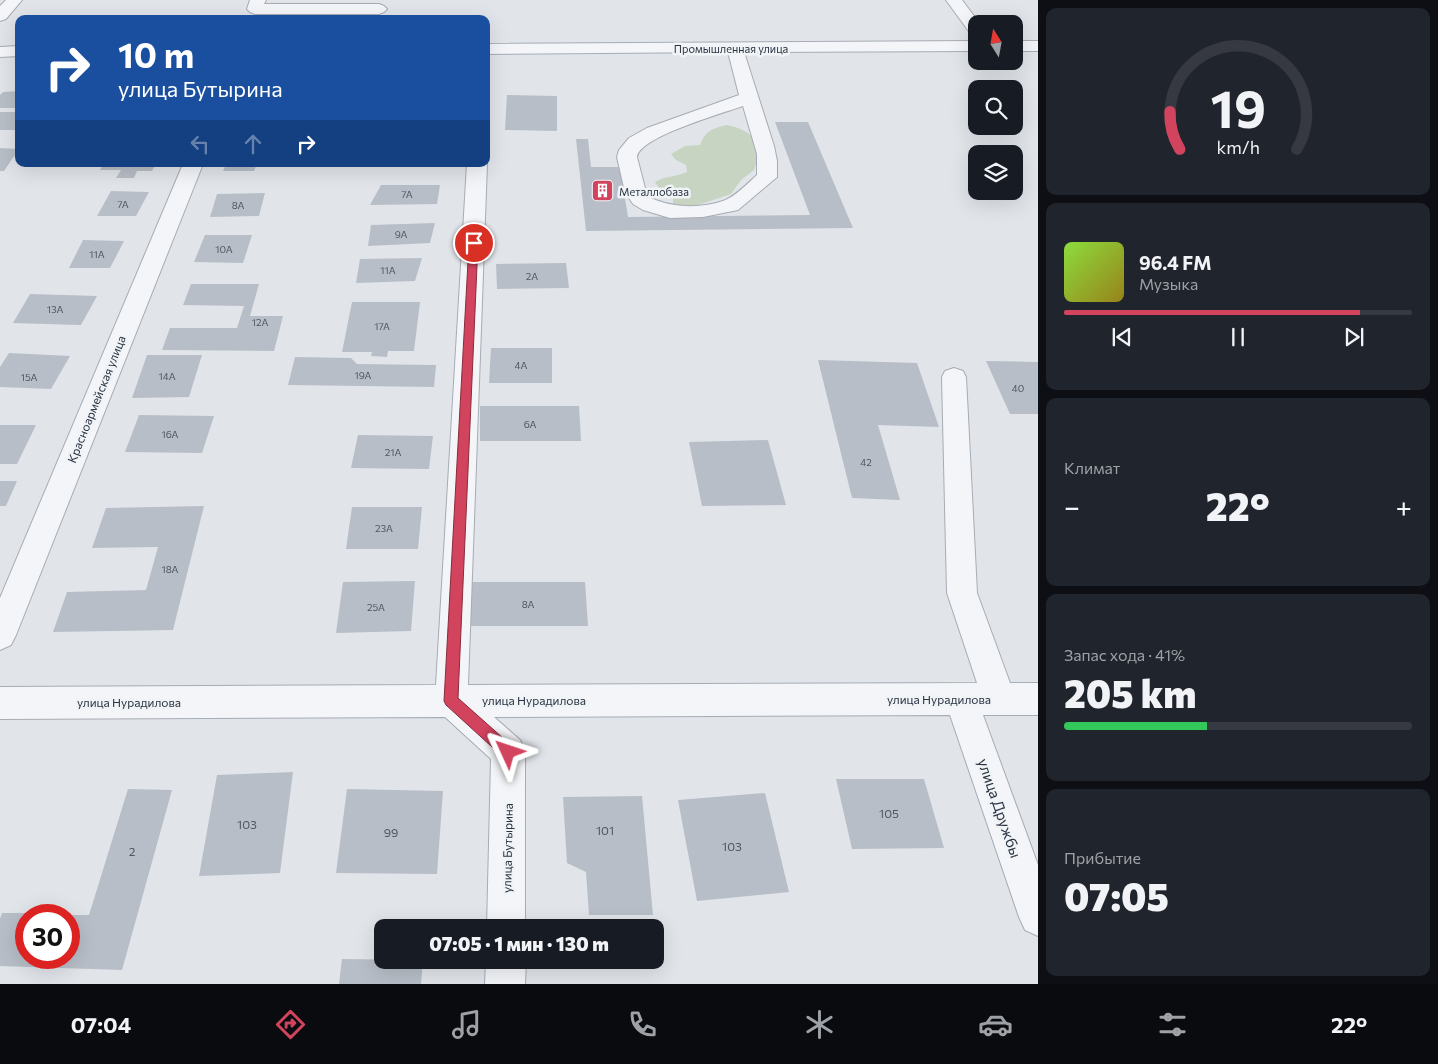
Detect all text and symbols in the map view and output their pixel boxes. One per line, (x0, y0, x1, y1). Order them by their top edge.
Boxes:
north arrow (968, 15, 1022, 70)
map controls (968, 15, 1023, 200)
text: 10 m (118, 32, 194, 75)
icon: right (35, 35, 100, 100)
street label: Промышленная улица (674, 42, 788, 55)
text: улица Бутырина (118, 75, 283, 102)
text: 19 (1210, 75, 1266, 139)
button: search (968, 80, 1023, 135)
icon: left (186, 130, 214, 158)
icon: ahead (239, 130, 267, 158)
icon: right (292, 130, 320, 158)
text: km/h (1216, 136, 1260, 158)
button: layers (968, 145, 1023, 200)
building icon: Металлобаза (591, 179, 615, 203)
place label: Металлобаза (619, 185, 689, 198)
house number: 7А (401, 188, 413, 200)
house number: 7А (117, 198, 129, 210)
house number: 8А (232, 199, 244, 211)
pin (453, 222, 495, 264)
house number: 9А (395, 228, 407, 240)
icon: arrive (460, 229, 488, 257)
house number: 10А (215, 243, 233, 255)
house number: 11А (89, 248, 105, 260)
text: 96.4 FM (1139, 251, 1212, 274)
house number: 11А (380, 264, 396, 276)
house number: 2А (526, 270, 538, 282)
text: Музыка (1139, 274, 1198, 293)
house number: 13А (47, 303, 63, 315)
house number: 12А (252, 316, 268, 328)
house number: 17А (374, 320, 390, 332)
icon: previous (1108, 323, 1136, 351)
icon: pause (1224, 323, 1252, 351)
icon: next (1340, 323, 1368, 351)
street label: Красноармейская улица (64, 333, 128, 465)
house number: 4А (515, 359, 528, 371)
house number: 19А (354, 369, 372, 381)
house number: 14А (158, 370, 176, 382)
house number: 15А (21, 371, 37, 383)
house number: 40 (1012, 382, 1024, 394)
house number: 6А (524, 418, 536, 430)
house number: 16А (161, 428, 179, 440)
house number: 21А (385, 446, 401, 458)
house number: 42 (860, 456, 872, 468)
text: Климат (1064, 458, 1120, 477)
text: 22° (1206, 482, 1270, 529)
text: − (1064, 489, 1080, 523)
text: + (1396, 489, 1412, 523)
house number: 23А (375, 522, 393, 534)
house number: 18А (161, 563, 179, 575)
house number: 8А (522, 598, 534, 610)
house number: 25А (367, 601, 385, 613)
text: Запас хода · 41% (1064, 645, 1185, 664)
text: 205 km (1064, 669, 1196, 716)
street label: улица Нурадилова (887, 692, 991, 706)
street label: улица Нурадилова (482, 693, 586, 707)
street label: улица Нурадилова (77, 695, 181, 709)
position arrow (481, 725, 533, 777)
street label: улица Дружбы (975, 756, 1025, 860)
street label: улица Бутырина (499, 803, 515, 893)
house number: 105 (879, 806, 899, 820)
house number: 103 (237, 817, 257, 831)
house number: 101 (596, 823, 614, 837)
house number: 99 (384, 825, 398, 839)
house number: 103 (722, 839, 742, 853)
house number: 2 (129, 844, 136, 858)
text: Прибытие (1064, 848, 1141, 867)
text: 07:05 (1064, 872, 1169, 919)
speed limit sign: 30 (15, 904, 80, 969)
text: 07:05 · 1 мин · 130 m (429, 932, 609, 955)
icon: directions (273, 1007, 308, 1042)
icon: music (449, 1007, 484, 1042)
icon: phone (625, 1007, 660, 1042)
icon: climate (802, 1007, 837, 1042)
icon: car (978, 1007, 1013, 1042)
icon: filters (1155, 1007, 1190, 1042)
text: 07:04 (71, 1011, 131, 1038)
text: 22° (1331, 1011, 1367, 1038)

